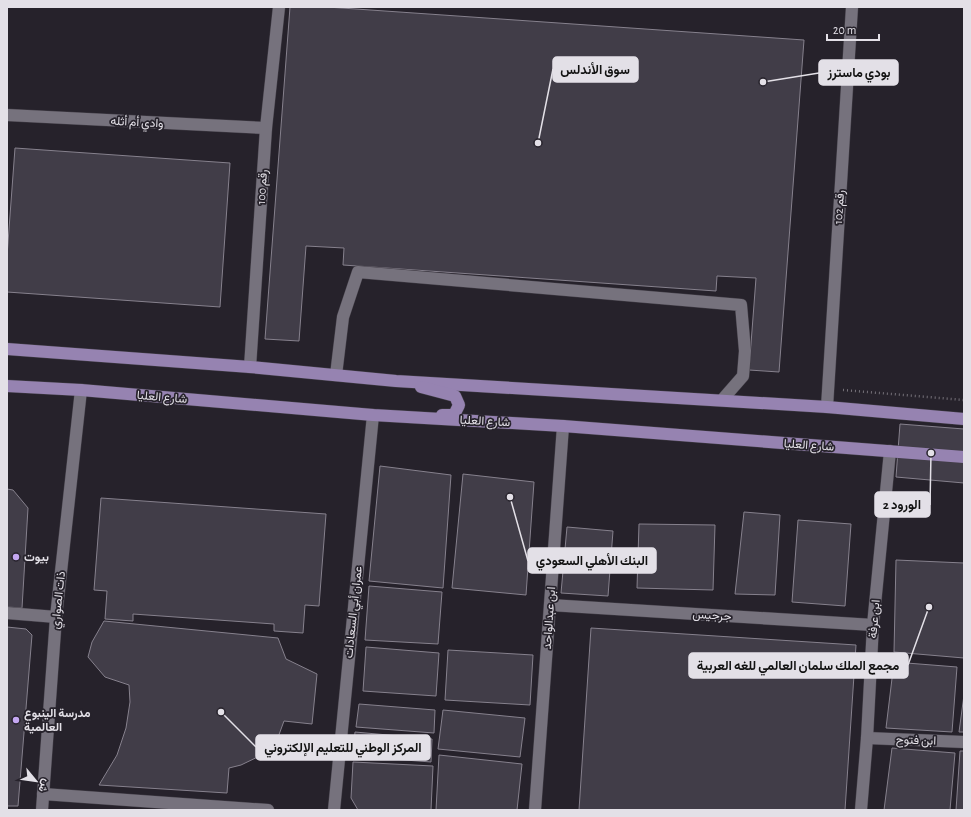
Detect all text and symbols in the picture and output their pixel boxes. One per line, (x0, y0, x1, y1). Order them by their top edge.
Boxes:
scale bar (827, 16, 879, 42)
text: 20 m (833, 24, 856, 36)
callout: سوق الأندلس (553, 57, 638, 82)
callout: بودي ماسترز (819, 60, 898, 85)
text: سوق الأندلس (560, 62, 630, 78)
text: بودي ماسترز (826, 67, 891, 83)
street label: وادي أم أثله (110, 114, 164, 133)
street label: رقم 100 (255, 169, 271, 205)
street label: رقم 102 (832, 189, 848, 225)
street label: شارع العليا (136, 389, 188, 408)
street label: شارع العليا (459, 414, 511, 431)
street label: شارع العليا (783, 437, 835, 456)
callout: الورود 2 (875, 492, 930, 517)
text: الورود 2 (883, 499, 921, 513)
callout: البنك الأهلي السعودي (528, 548, 656, 573)
place label: بيوت (24, 551, 49, 565)
marker: بيوت (11, 552, 21, 562)
text: البنك الأهلي السعودي (536, 553, 648, 571)
street label: عمران أبي السعادات (341, 565, 368, 659)
street label: ذات الصواري (49, 570, 71, 630)
street label: ابن عبدالواحد (541, 586, 559, 650)
street label: ابن عرفة (866, 599, 884, 639)
street label: جرجيس (692, 608, 732, 624)
callout: مجمع الملك سلمان العالمي للغه العربية (689, 653, 908, 678)
text: مجمع الملك سلمان العالمي للغه العربية (697, 660, 899, 676)
place label: مدرسة الينبوع العالمية (24, 707, 91, 734)
marker: مدرسة الينبوع العالمية (11, 715, 21, 725)
street label: ابن فتوح (896, 733, 936, 750)
callout: المركز الوطني للتعليم الإلكتروني (256, 735, 430, 760)
text: المركز الوطني للتعليم الإلكتروني (264, 742, 422, 758)
north arrow (16, 761, 56, 801)
text: ش (35, 777, 52, 794)

